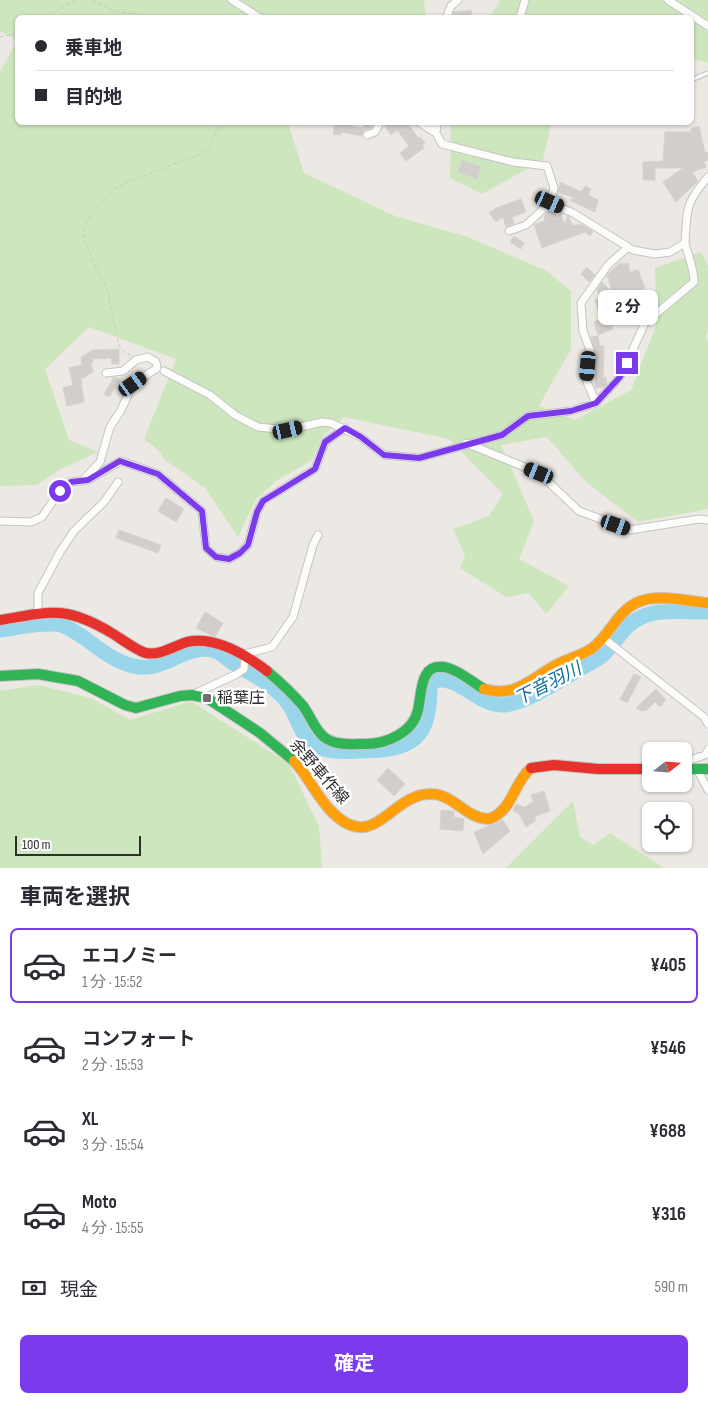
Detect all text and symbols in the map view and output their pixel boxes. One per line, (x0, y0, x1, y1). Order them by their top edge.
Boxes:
text: 乗車地 (65, 37, 122, 60)
text: 目的地 (65, 86, 122, 109)
car (533, 189, 566, 215)
callout: 2 分 (597, 290, 657, 326)
text: 2 分 (615, 298, 641, 317)
car (579, 350, 596, 382)
route end (616, 352, 638, 374)
car (116, 369, 149, 399)
car (271, 419, 304, 441)
car (522, 460, 555, 486)
route start (49, 480, 71, 502)
car (599, 513, 632, 537)
water label: 下音羽川 (511, 657, 587, 710)
place label: 稲葉庄 (217, 689, 265, 708)
marker: 稲葉庄 (201, 692, 213, 704)
street label: 余野車作線 (286, 736, 352, 808)
north arrow (642, 742, 692, 792)
map controls (642, 742, 692, 852)
button: locate (642, 802, 692, 852)
scale bar (15, 833, 141, 856)
text: 100 m (22, 836, 51, 853)
text: 車両を選択 (20, 884, 130, 911)
icon: car (22, 943, 67, 988)
text: エコノミー (82, 945, 177, 968)
text: ¥405 (650, 954, 686, 977)
text: 1 分 · 15:52 (82, 973, 142, 992)
icon: car (22, 1026, 67, 1071)
text: コンフォート (82, 1028, 195, 1051)
text: ¥546 (650, 1037, 686, 1060)
text: 2 分 · 15:53 (82, 1056, 144, 1075)
text: XL (82, 1108, 98, 1131)
icon: car (22, 1109, 67, 1154)
text: ¥688 (649, 1120, 686, 1143)
text: 3 分 · 15:54 (82, 1136, 144, 1155)
text: Moto (82, 1191, 117, 1214)
icon: car (22, 1192, 67, 1237)
text: ¥316 (651, 1203, 686, 1226)
text: 4 分 · 15:55 (82, 1219, 143, 1238)
icon: cash (20, 1274, 48, 1302)
text: 590 m (655, 1278, 688, 1297)
text: 現金 (60, 1279, 98, 1302)
button: 確定 (20, 1335, 688, 1393)

